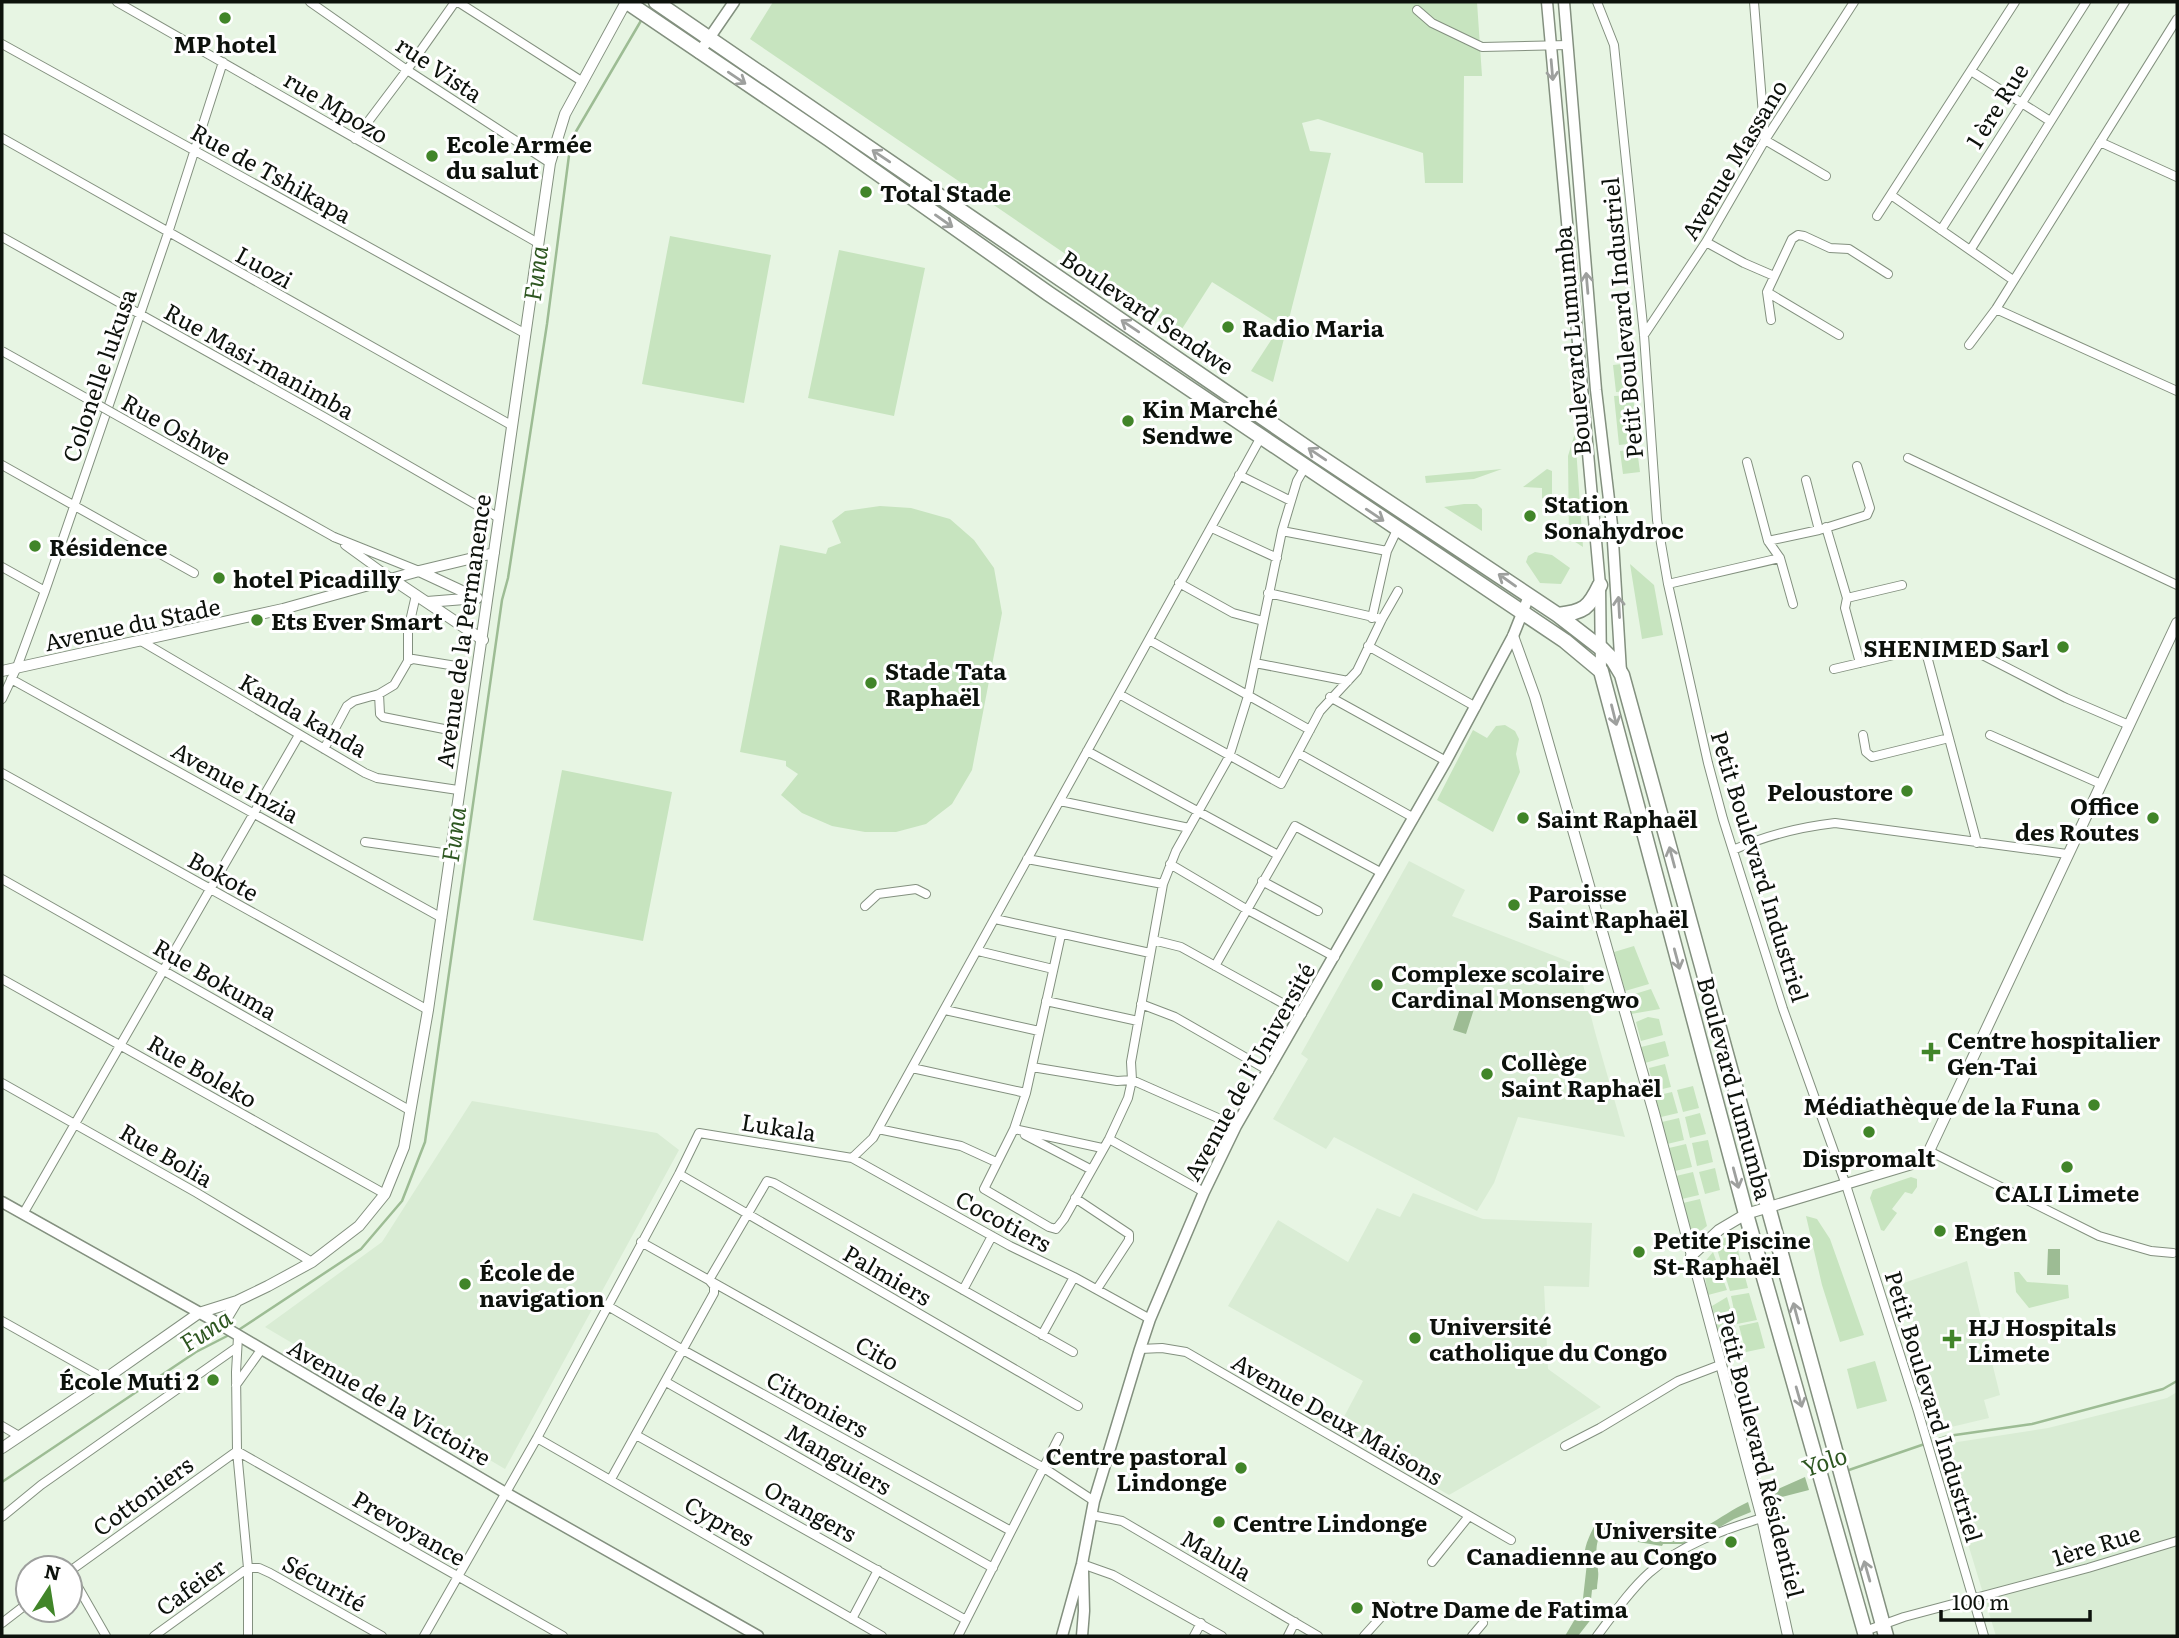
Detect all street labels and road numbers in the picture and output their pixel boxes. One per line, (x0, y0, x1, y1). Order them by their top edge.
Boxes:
street label: rue Vista (390, 27, 491, 110)
street label: 1 ère Rue (1956, 56, 2036, 154)
street label: rue Mpozo (278, 61, 396, 151)
street label: Avenue Massano (1672, 72, 1794, 246)
street label: Rue de Tshikapa (185, 114, 359, 231)
street label: Petit Boulevard Industriel (1592, 176, 1650, 460)
street label: Boulevard Lumumba (1544, 224, 1598, 457)
street label: Luozi (230, 236, 300, 296)
street label: Boulevard Sendwe (1055, 240, 1242, 382)
street label: Colonelle lukusa (52, 283, 144, 466)
street label: Rue Masi-manimba (159, 293, 362, 427)
street label: Rue Oshwe (116, 384, 238, 472)
street label: Avenue de la Permanence (426, 492, 498, 770)
street label: Avenue du Stade (41, 588, 223, 658)
street label: Kanda kanda (234, 664, 375, 765)
street label: Petit Boulevard Industriel (1703, 726, 1819, 1006)
street label: Avenue Inzia (166, 732, 307, 830)
street label: Bokote (182, 842, 266, 908)
street label: Rue Bokuma (148, 929, 285, 1028)
street label: Avenue de l’Université (1174, 956, 1322, 1186)
street label: Boulevard Lumumba (1690, 973, 1782, 1204)
street label: Rue Boleko (142, 1025, 264, 1115)
street label: Lukala (739, 1103, 819, 1149)
street label: Rue Bolia (114, 1114, 221, 1195)
street label: Cocotiers (950, 1181, 1058, 1259)
street label: Palmiers (838, 1235, 938, 1313)
street label: Petit Boulevard Industriel (1877, 1266, 1993, 1546)
street label: Petit Boulevard Résidentiel (1710, 1307, 1814, 1601)
street label: Cito (850, 1326, 906, 1378)
street label: Avenue de la Victoire (282, 1329, 498, 1473)
street label: Avenue Deux Maisons (1226, 1344, 1450, 1492)
street label: Citroniers (761, 1361, 875, 1445)
street label: Manguiers (779, 1414, 899, 1502)
street label: Cottoniers (85, 1447, 199, 1543)
street label: Orangers (759, 1471, 863, 1549)
street label: Prevoyance (347, 1481, 473, 1573)
street label: Cypres (679, 1486, 761, 1554)
street label: 1ère Rue (2048, 1515, 2144, 1573)
street label: Malula (1175, 1520, 1259, 1588)
street label: Sécurité (277, 1545, 373, 1619)
street label: Cafeier (148, 1549, 232, 1623)

